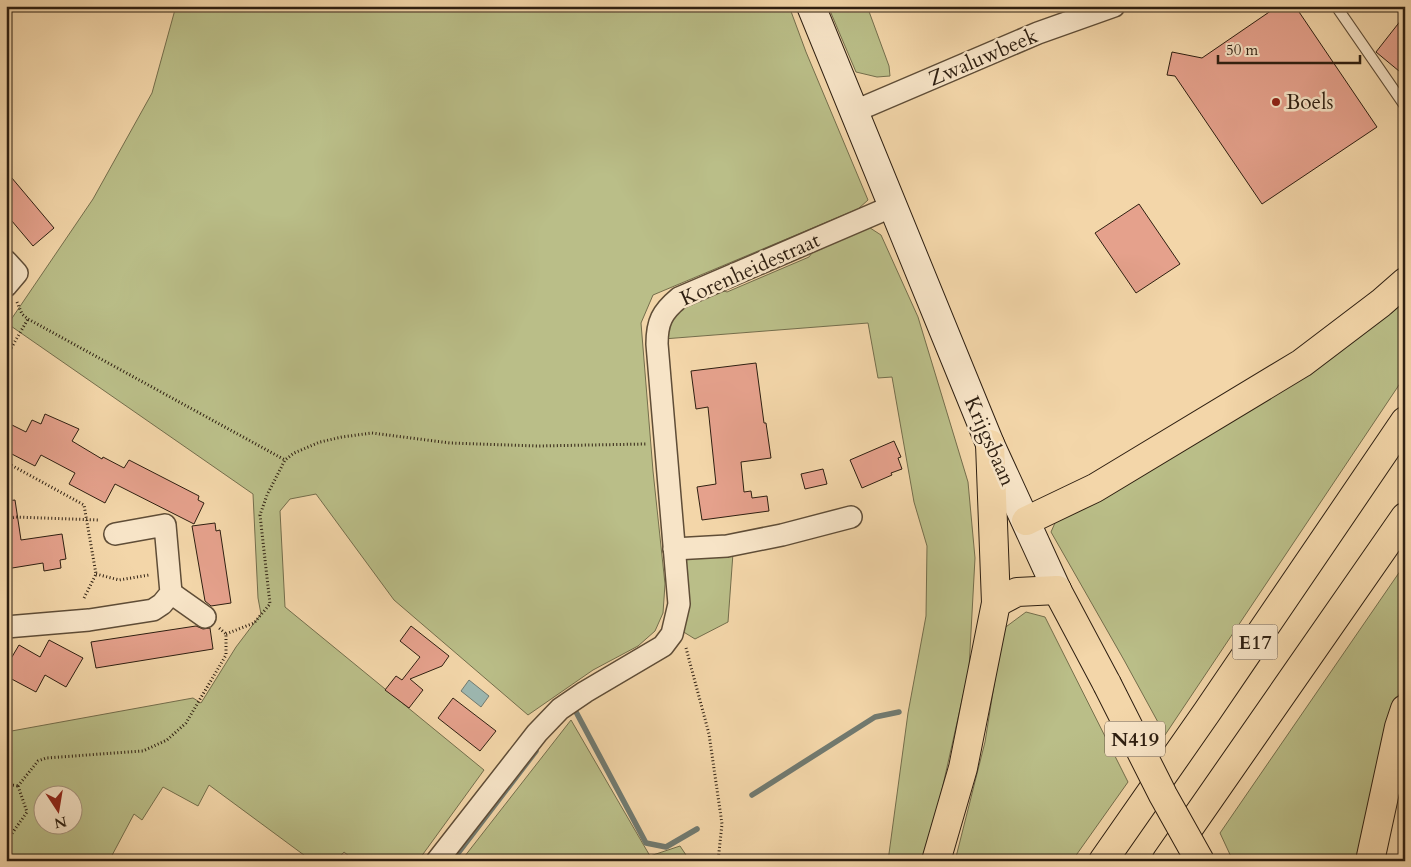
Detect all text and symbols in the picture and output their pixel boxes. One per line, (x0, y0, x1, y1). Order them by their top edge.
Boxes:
street label: Zwaluwbeek (924, 21, 1043, 94)
scale bar (1218, 32, 1361, 64)
text: 50 m (1226, 40, 1258, 60)
place label: Boels (1286, 88, 1334, 117)
marker: Boels (1270, 96, 1282, 108)
street label: Korenheidestraat (676, 226, 825, 313)
street label: Krijgsbaan (957, 392, 1022, 491)
road number: E17 (1232, 624, 1278, 660)
road number: N419 (1105, 722, 1165, 756)
north arrow (32, 784, 82, 834)
text: N (53, 812, 69, 833)

